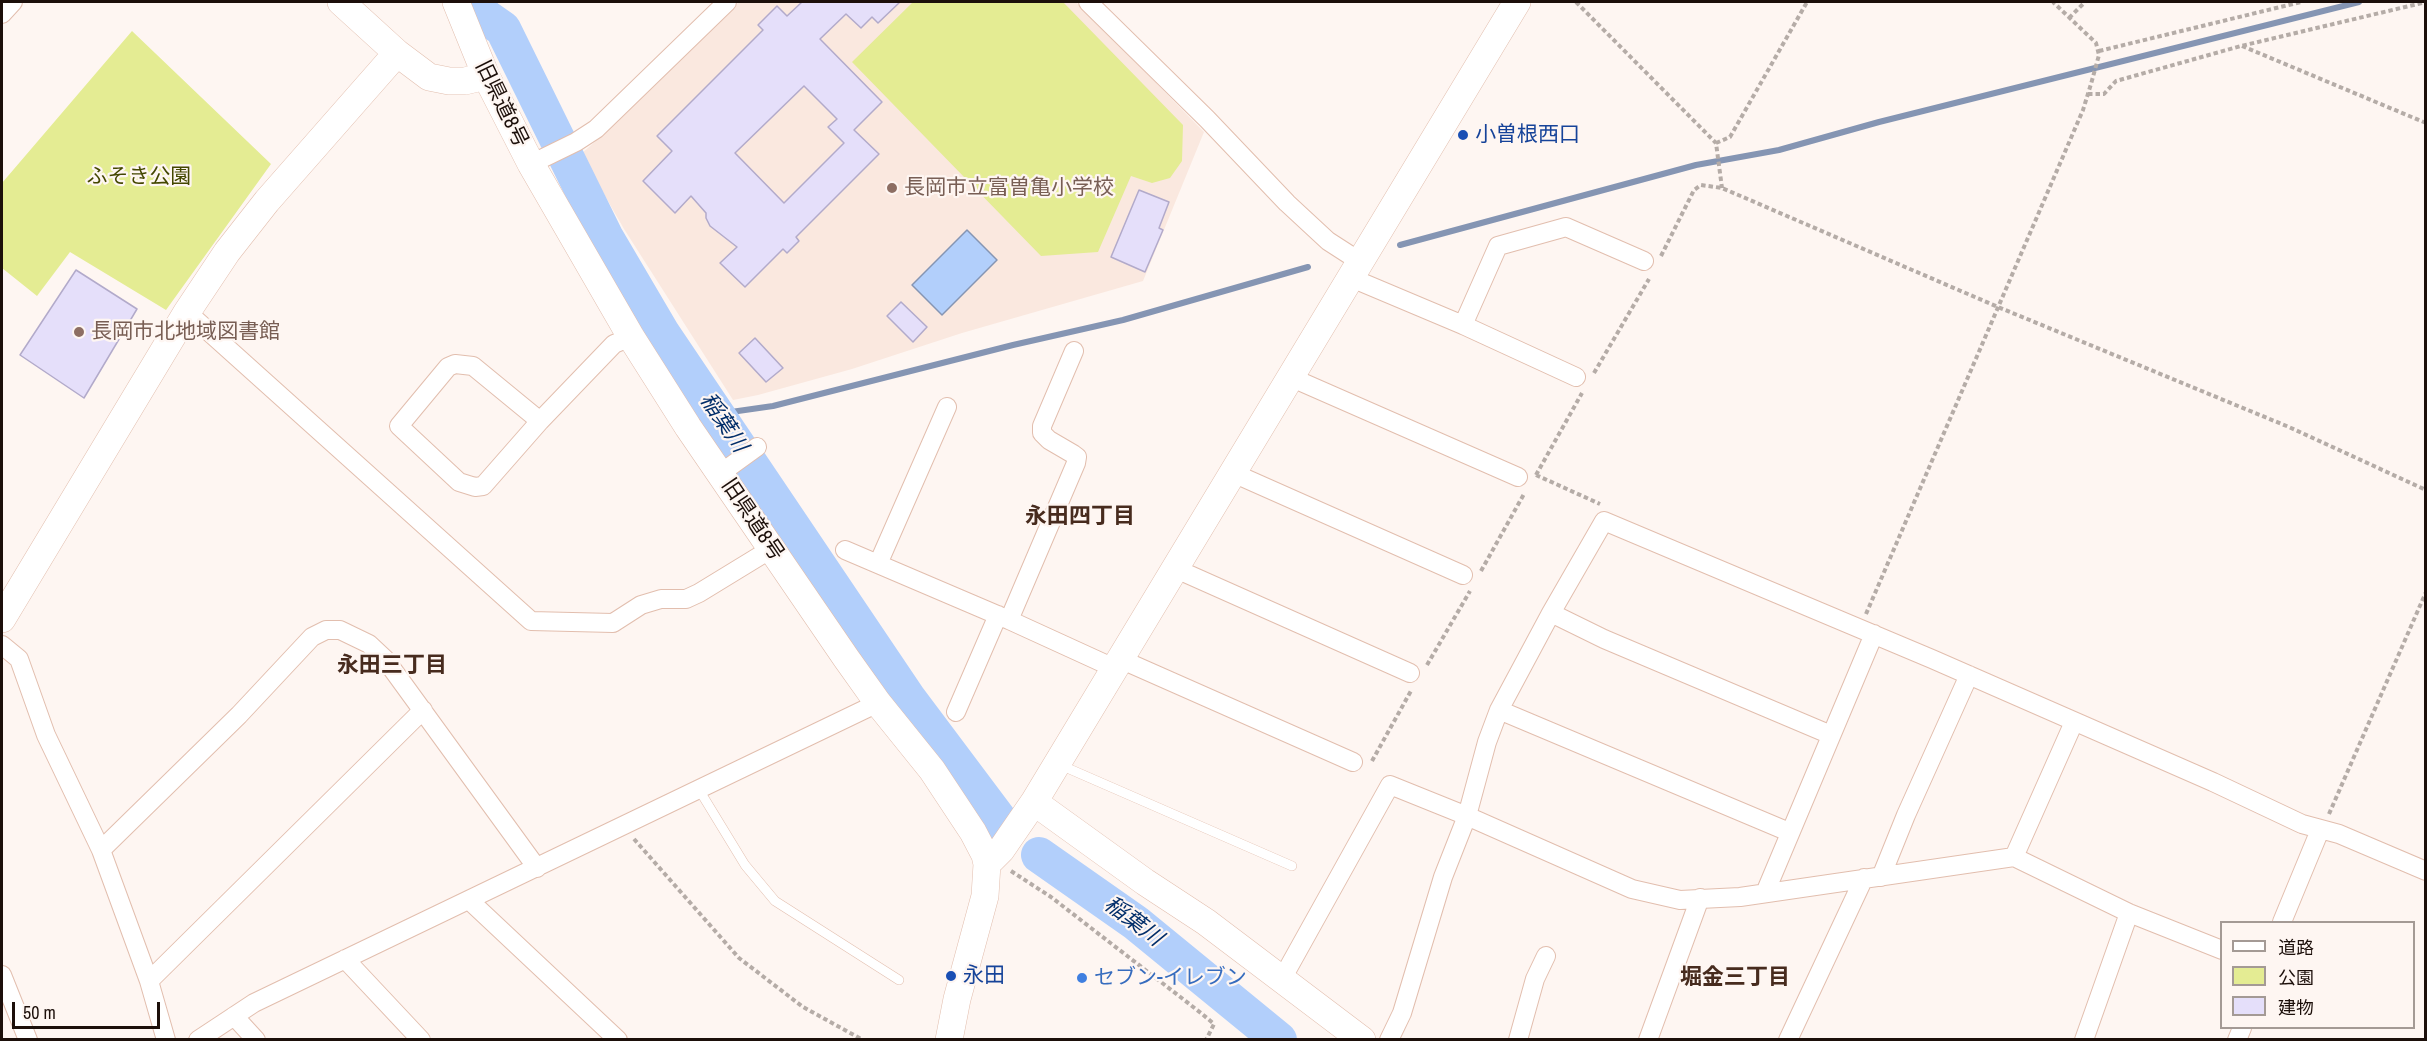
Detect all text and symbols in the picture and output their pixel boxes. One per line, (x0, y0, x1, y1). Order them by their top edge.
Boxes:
street label: 旧県道8号 (469, 56, 533, 152)
place label: 小曽根西口 (1475, 122, 1580, 148)
marker: 小曽根西口 (1456, 128, 1470, 142)
park label: ふそき公園 (87, 164, 191, 190)
place label: 長岡市立富曽亀小学校 (904, 175, 1114, 201)
marker: 長岡市立富曽亀小学校 (885, 181, 899, 195)
place label: 長岡市北地域図書館 (91, 319, 280, 345)
marker: 長岡市北地域図書館 (72, 325, 86, 339)
water label: 稲葉川 (694, 388, 752, 458)
street label: 旧県道8号 (715, 474, 789, 566)
district label: 永田四丁目 (1025, 504, 1135, 530)
district label: 永田三丁目 (337, 653, 447, 679)
water label: 稲葉川 (1099, 892, 1167, 952)
legend (2220, 921, 2415, 1029)
text: 道路 (2278, 935, 2314, 960)
place label: 永田 (963, 963, 1005, 989)
place label: セブン-イレブン (1094, 965, 1247, 991)
district label: 堀金三丁目 (1680, 965, 1790, 991)
text: 公園 (2278, 965, 2314, 990)
marker: 永田 (944, 969, 958, 983)
marker: セブン-イレブン (1075, 971, 1089, 985)
scale bar (15, 990, 164, 1028)
text: 建物 (2278, 995, 2314, 1020)
text: 50 m (23, 1000, 56, 1025)

